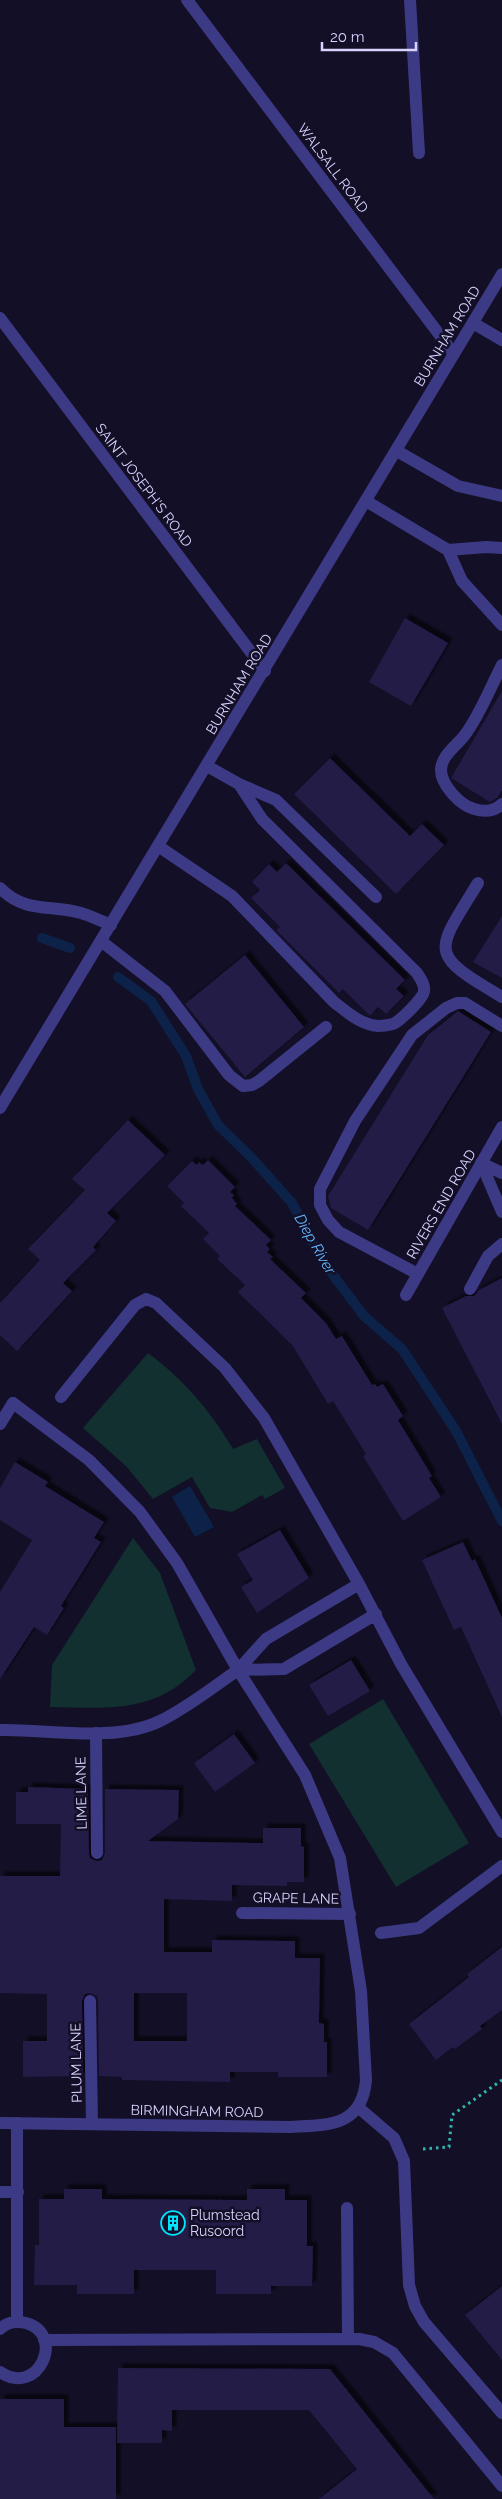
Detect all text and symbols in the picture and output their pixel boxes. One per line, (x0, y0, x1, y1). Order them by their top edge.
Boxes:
scale bar (322, 20, 416, 52)
text: 20 m (330, 28, 365, 46)
street label: WALSALL ROAD (294, 120, 372, 216)
street label: BURNHAM ROAD (411, 283, 483, 389)
street label: SAINT JOSEPH'S ROAD (92, 420, 196, 550)
street label: BURNHAM ROAD (203, 631, 275, 737)
street label: RIVERS END ROAD (403, 1147, 479, 1261)
water label: Diep River (290, 1210, 340, 1278)
street label: LIME LANE (72, 1756, 90, 1830)
street label: GRAPE LANE (253, 1889, 339, 1907)
street label: PLUM LANE (67, 2023, 85, 2103)
street label: BIRMINGHAM ROAD (130, 2102, 264, 2120)
place label: Plumstead Rusoord (190, 2207, 260, 2239)
building icon: Plumstead Rusoord (160, 2210, 186, 2236)

